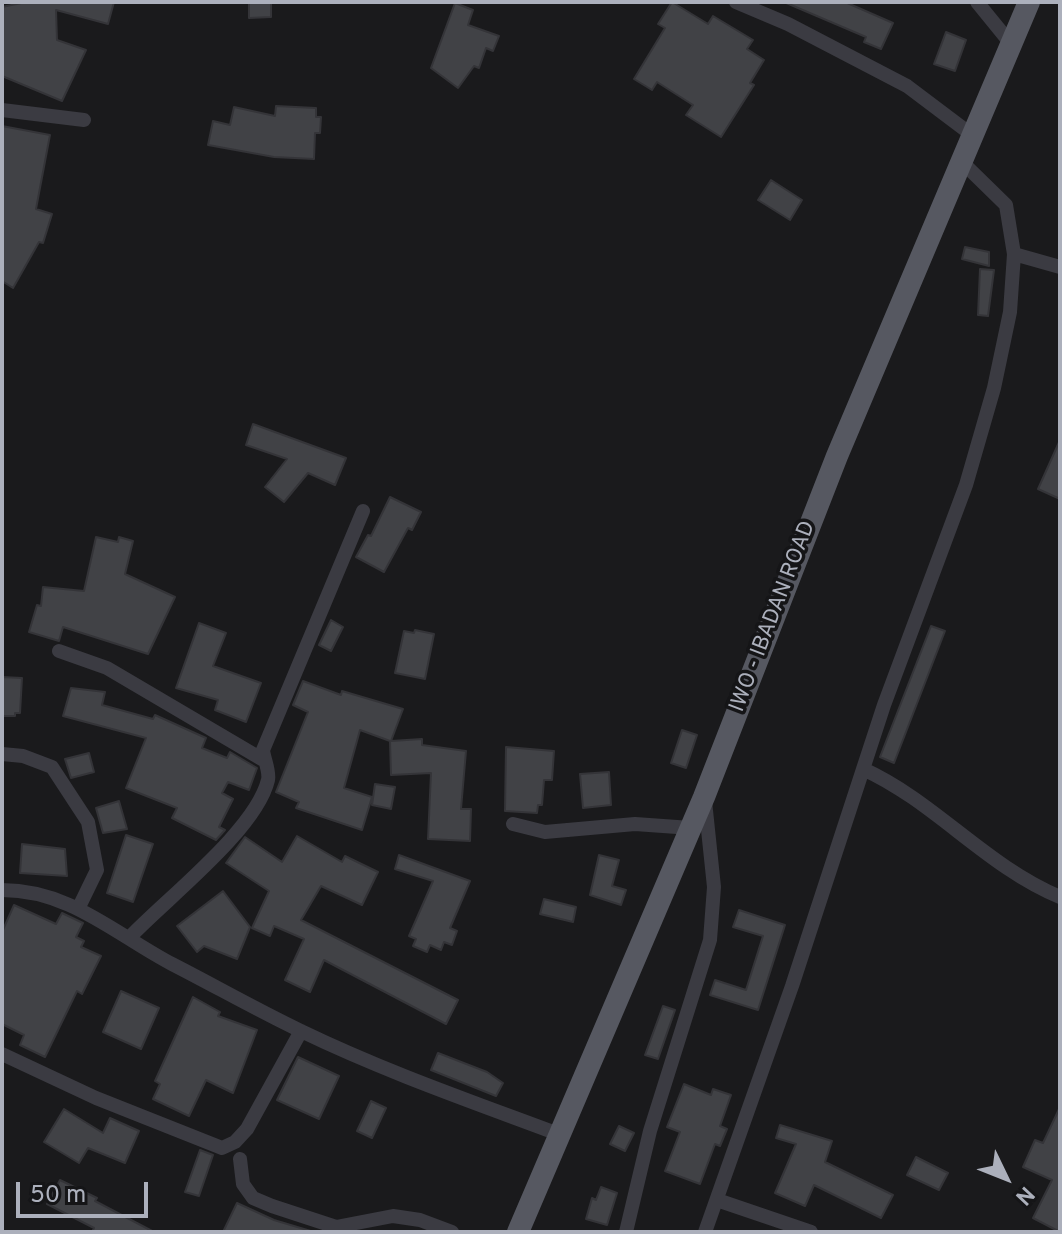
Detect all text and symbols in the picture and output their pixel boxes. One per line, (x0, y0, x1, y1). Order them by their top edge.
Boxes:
street label: IWO - IBADAN ROAD (725, 518, 823, 716)
north arrow (966, 1138, 1046, 1218)
scale bar (20, 1166, 152, 1216)
text: N (1009, 1180, 1039, 1210)
text: 50 m (30, 1181, 86, 1211)

